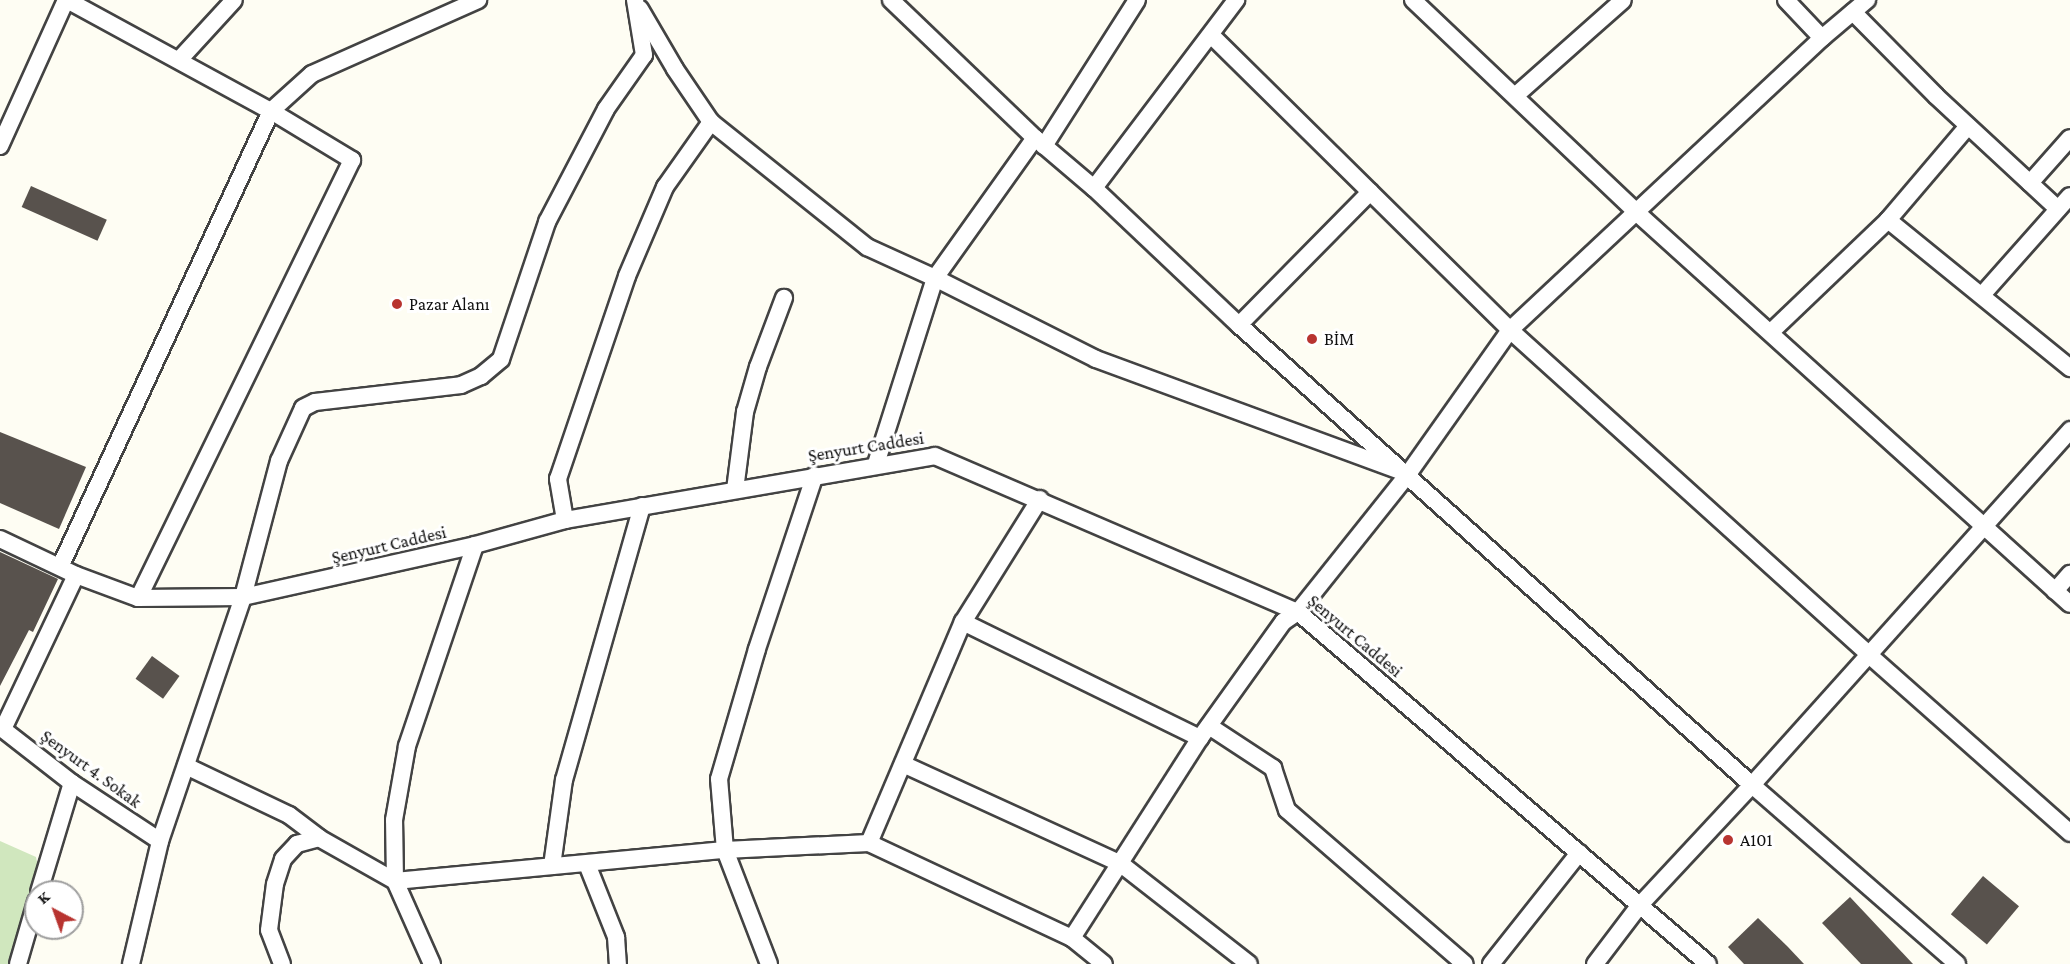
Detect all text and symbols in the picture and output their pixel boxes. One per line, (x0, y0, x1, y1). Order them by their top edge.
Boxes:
place label: Pazar Alanı (409, 293, 490, 315)
marker: Pazar Alanı (390, 297, 404, 311)
place label: BİM (1324, 328, 1354, 350)
marker: BİM (1305, 332, 1319, 346)
street label: Şenyurt Caddesi (806, 427, 926, 467)
street label: Şenyurt Caddesi (330, 521, 448, 569)
street label: Şenyurt Caddesi (1303, 590, 1407, 682)
street label: Şenyurt 4. Sokak (36, 725, 146, 813)
place label: A101 (1740, 829, 1772, 851)
marker: A101 (1721, 833, 1735, 847)
north arrow (24, 880, 84, 940)
text: K (34, 888, 53, 907)

